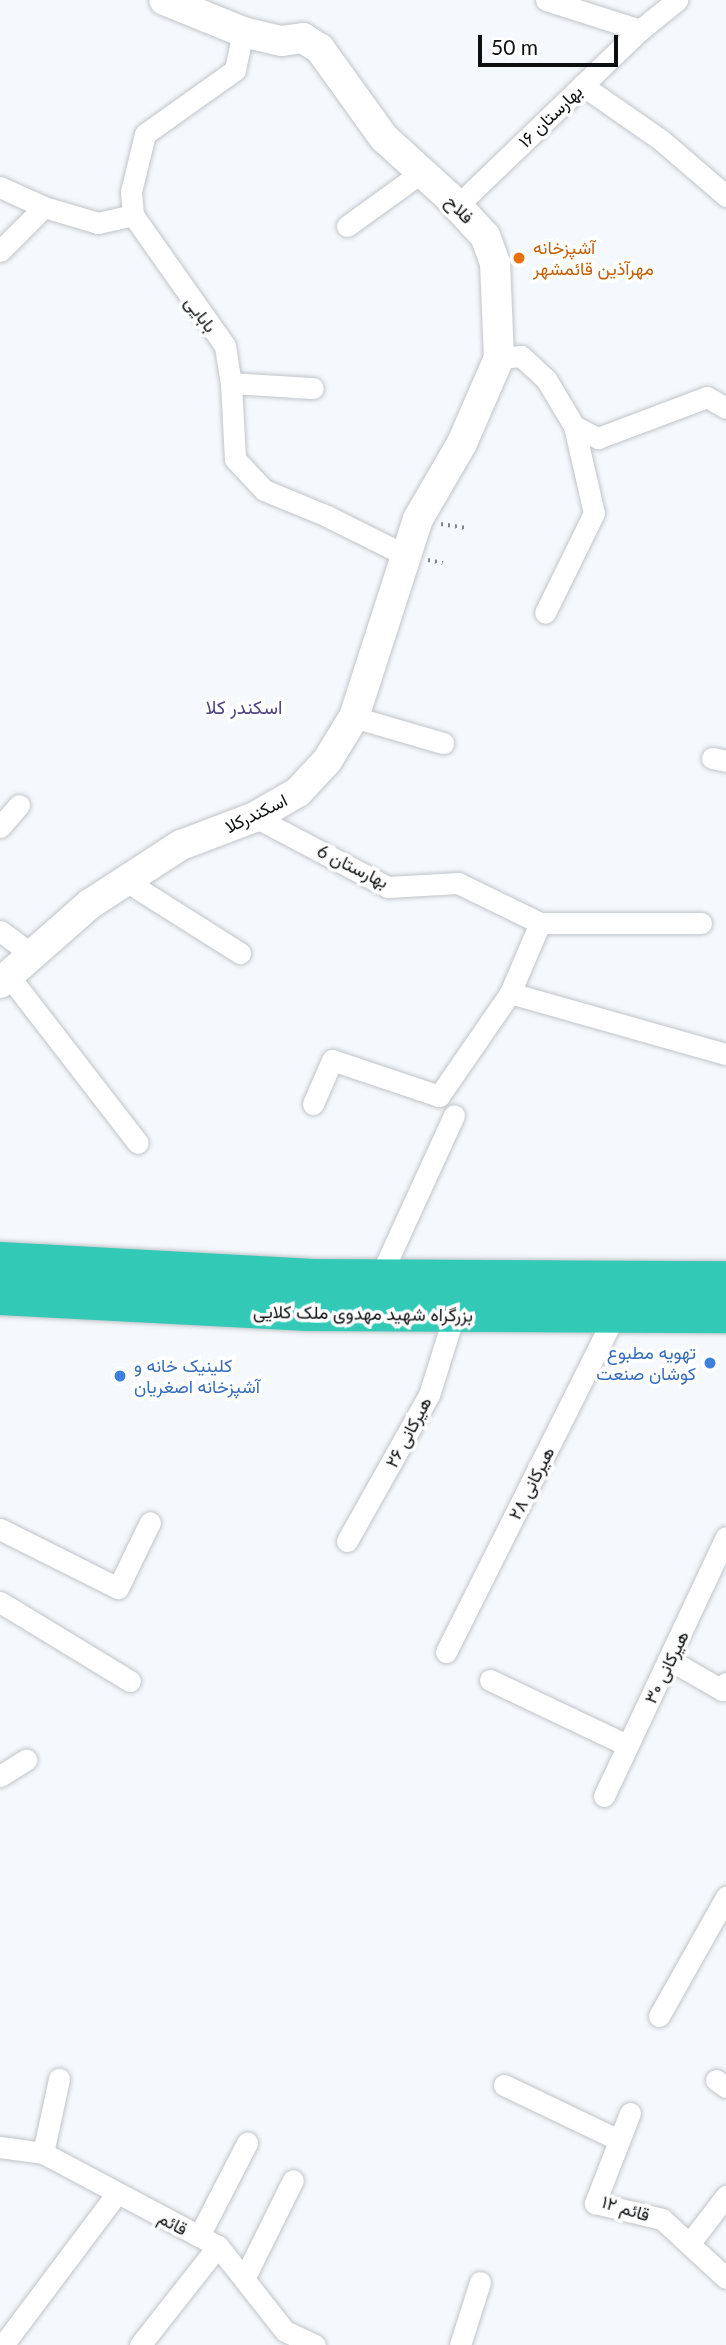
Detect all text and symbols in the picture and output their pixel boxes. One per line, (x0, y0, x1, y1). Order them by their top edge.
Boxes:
scale bar (481, 21, 621, 65)
text: 50 m (491, 34, 538, 59)
street label: بهارستان ۱۶ (514, 80, 586, 152)
street label: فلاح (441, 190, 479, 228)
place label: آشپزخانه مهرآذین قائمشهر (533, 237, 654, 280)
marker: آشپزخانه مهرآذین قائمشهر (511, 250, 527, 266)
street label: بابایی (180, 292, 222, 336)
district label: اسکندر کلا (206, 696, 282, 718)
street label: اسکندرکلا (221, 789, 291, 837)
street label: بهارستان 6 (314, 839, 392, 893)
street label: بزرگراه شهید مهدوی ملک کلایی (253, 1300, 473, 1326)
place label: تهویه مطبوع کوشان صنعت (596, 1342, 696, 1384)
place label: کلینیک خانه و آشپزخانه اصغریان (134, 1355, 260, 1398)
marker: تهویه مطبوع کوشان صنعت (702, 1355, 718, 1371)
marker: کلینیک خانه و آشپزخانه اصغریان (112, 1368, 128, 1384)
street label: هیرکانی ۲۶ (380, 1393, 436, 1471)
street label: هیرکانی ۲۸ (503, 1443, 559, 1523)
street label: هیرکانی ۳۰ (639, 1627, 693, 1707)
street label: قائم ۱۲ (599, 2190, 653, 2226)
street label: قائم (155, 2206, 191, 2240)

